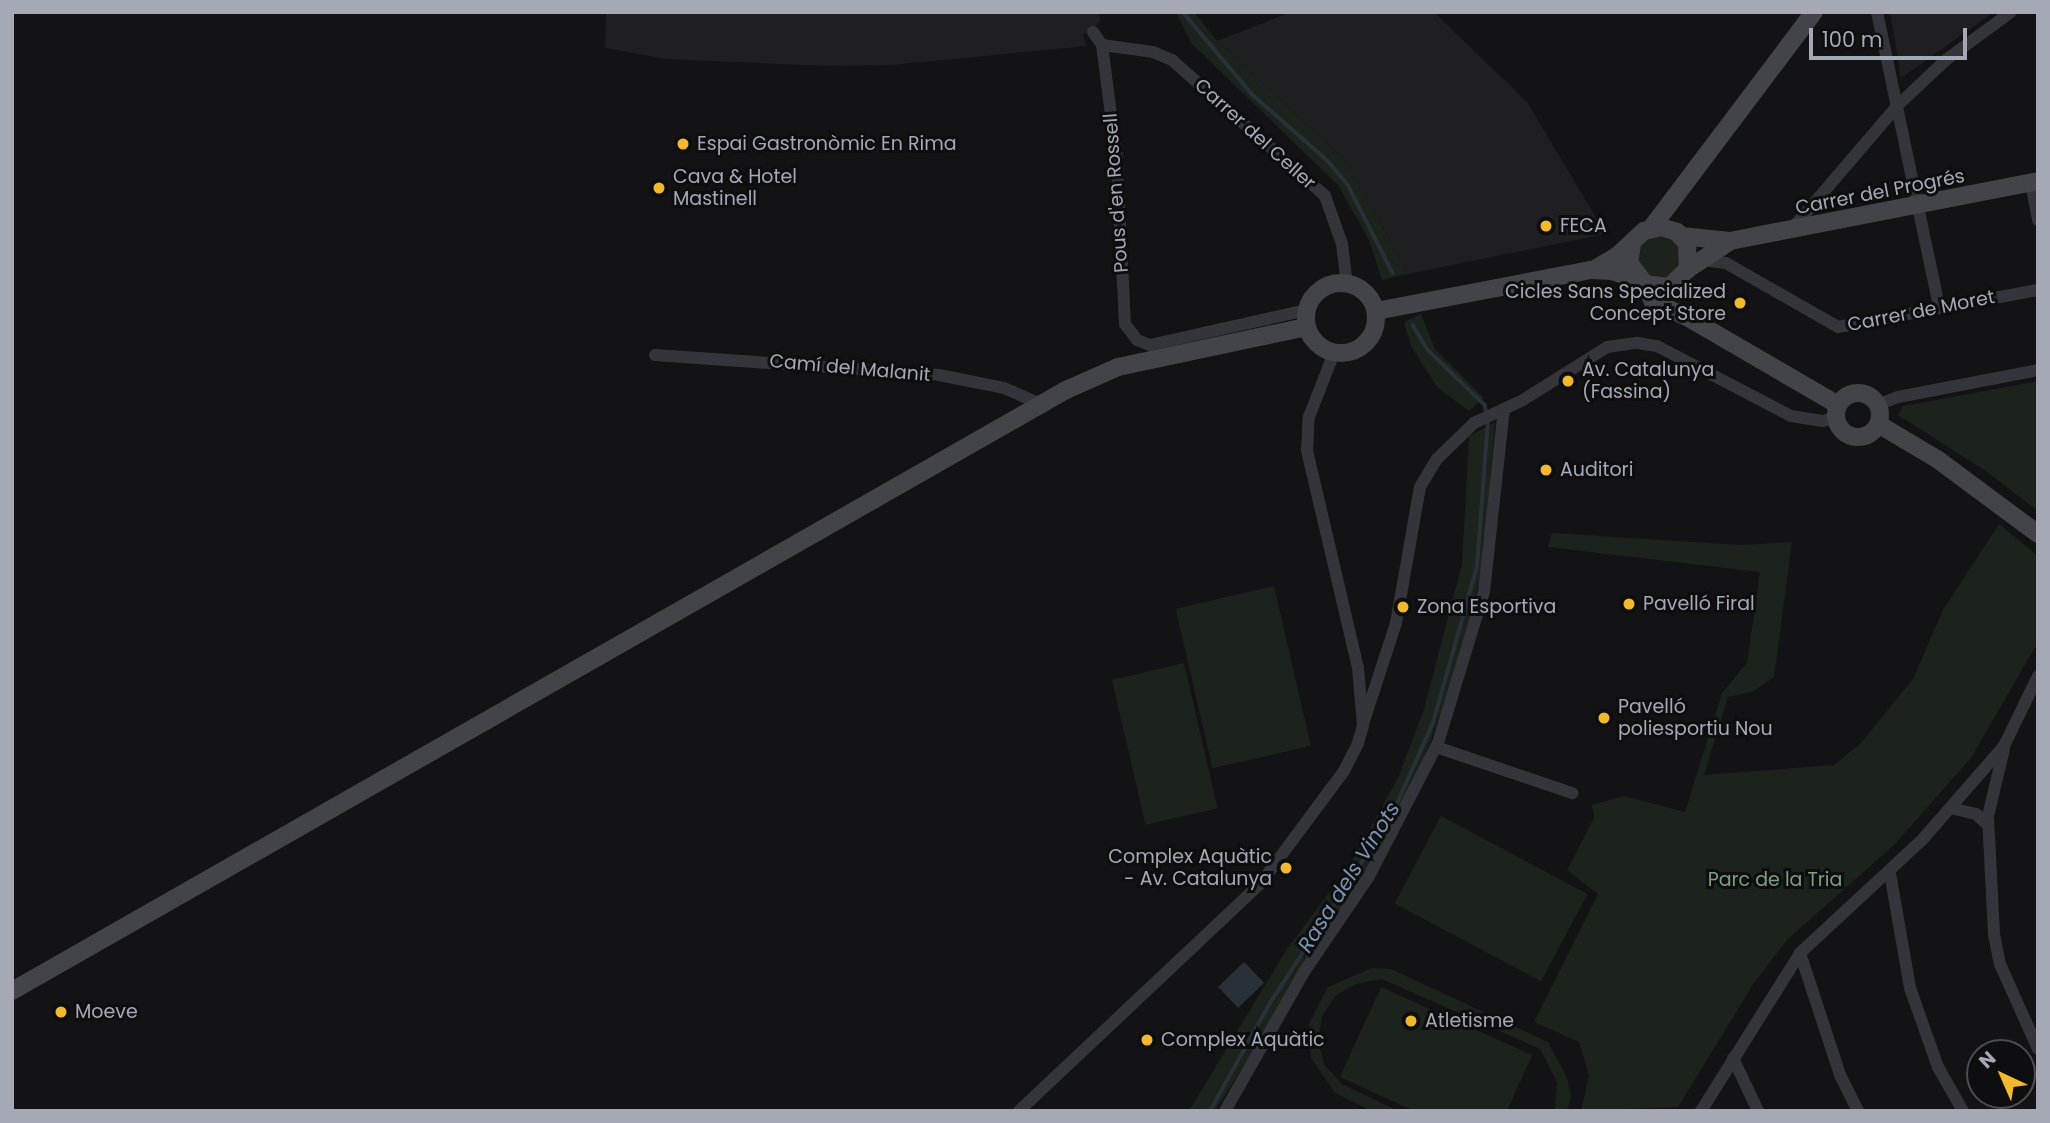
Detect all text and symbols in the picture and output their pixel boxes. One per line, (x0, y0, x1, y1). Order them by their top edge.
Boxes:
scale bar (1812, 14, 1969, 58)
text: 100 m (1822, 25, 1882, 54)
street label: Carrer del Celler (1190, 74, 1320, 194)
street label: Pous d'en Rossell (1099, 112, 1133, 274)
place label: Espai Gastronòmic En Rima (697, 133, 957, 155)
marker: Espai Gastronòmic En Rima (675, 136, 691, 152)
street label: Carrer del Progrés (1793, 164, 1967, 220)
place label: Cava & Hotel Mastinell (673, 166, 797, 210)
marker: Cava & Hotel Mastinell (651, 180, 667, 196)
place label: FECA (1560, 215, 1607, 237)
marker: FECA (1538, 218, 1554, 234)
place label: Cicles Sans Specialized Concept Store (1505, 281, 1726, 325)
street label: Carrer de Moret (1845, 286, 1997, 336)
marker: Cicles Sans Specialized Concept Store (1732, 295, 1748, 311)
street label: Camí del Malanit (768, 350, 932, 386)
place label: Av. Catalunya (Fassina) (1582, 359, 1714, 403)
marker: Av. Catalunya (Fassina) (1560, 373, 1576, 389)
place label: Auditori (1560, 459, 1633, 481)
marker: Auditori (1538, 462, 1554, 478)
place label: Pavelló Firal (1643, 593, 1755, 615)
place label: Zona Esportiva (1417, 596, 1556, 618)
marker: Pavelló Firal (1621, 596, 1637, 612)
marker: Zona Esportiva (1395, 599, 1411, 615)
place label: Pavelló poliesportiu Nou (1618, 696, 1773, 740)
marker: Pavelló poliesportiu Nou (1596, 710, 1612, 726)
water label: Rasa dels Vinots (1293, 797, 1405, 957)
place label: Complex Aquàtic - Av. Catalunya (1108, 846, 1272, 890)
marker: Complex Aquàtic - Av. Catalunya (1278, 860, 1294, 876)
park label: Parc de la Tria (1708, 869, 1842, 891)
place label: Moeve (75, 1001, 138, 1023)
marker: Moeve (53, 1004, 69, 1020)
place label: Atletisme (1425, 1010, 1514, 1032)
marker: Atletisme (1403, 1013, 1419, 1029)
place label: Complex Aquàtic (1161, 1029, 1325, 1051)
marker: Complex Aquàtic (1139, 1032, 1155, 1048)
north arrow (1966, 1039, 2036, 1109)
text: N (1973, 1045, 2002, 1075)

